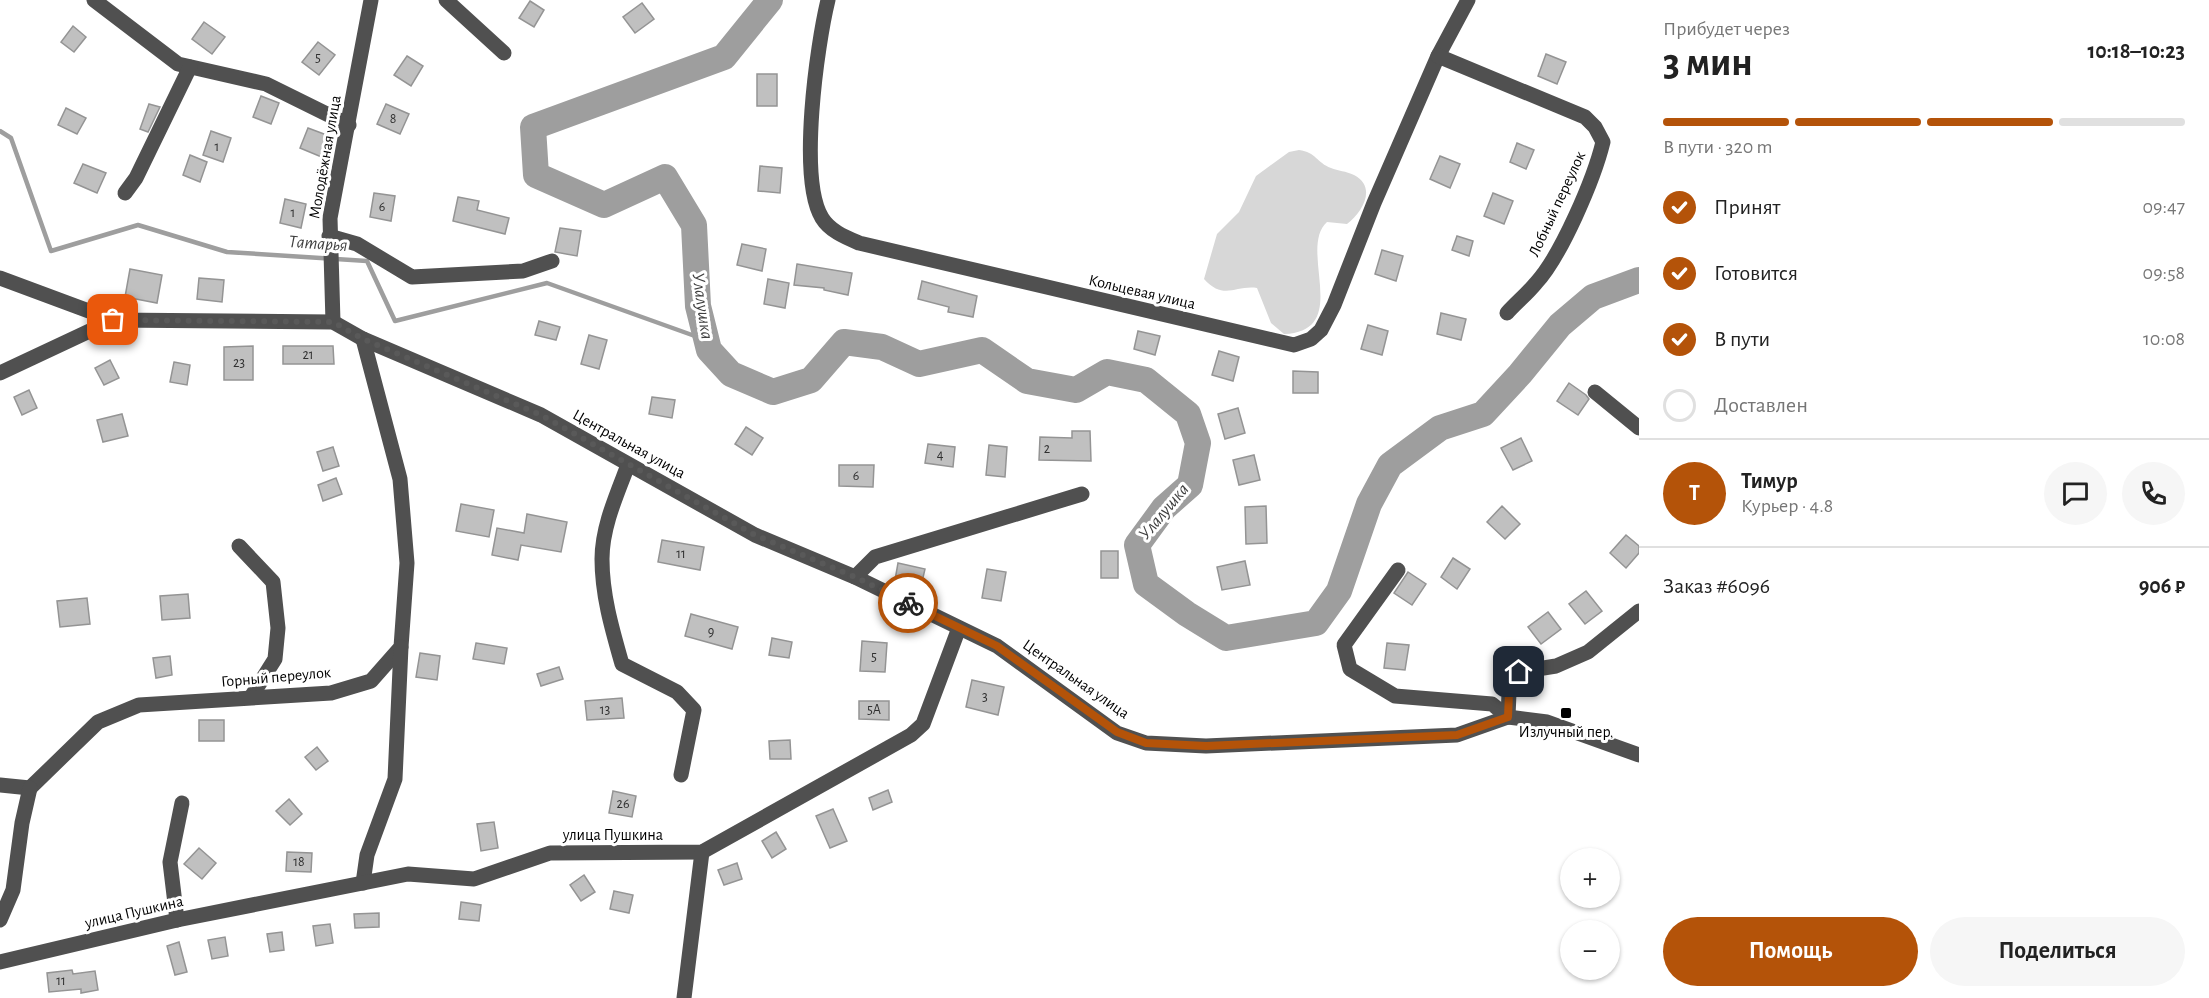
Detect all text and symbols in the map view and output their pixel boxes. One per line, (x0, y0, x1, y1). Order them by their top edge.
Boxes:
text: Прибудет через (1663, 19, 1790, 39)
text: 10:18–10:23 (2087, 40, 2185, 62)
text: 3 мин (1663, 44, 1753, 83)
house number: 5 (315, 51, 321, 65)
street label: Молодёжная улица (306, 94, 345, 220)
house number: 8 (390, 112, 396, 126)
text: В пути · 320 m (1663, 137, 1773, 157)
house number: 1 (215, 140, 219, 154)
street label: Лобный переулок (1526, 148, 1590, 259)
icon: check (1663, 191, 1696, 224)
text: Принят (1714, 196, 1780, 218)
text: 09:47 (2143, 197, 2185, 217)
house number: 6 (379, 200, 385, 214)
house number: 1 (291, 206, 295, 220)
water label: Татарья (288, 233, 348, 255)
icon: check (1663, 257, 1696, 290)
text: Готовится (1714, 262, 1798, 284)
text: 09:58 (2143, 263, 2185, 283)
water label: Улалушка (688, 272, 716, 340)
street label: Кольцевая улица (1087, 272, 1197, 313)
pin (87, 294, 138, 345)
icon: bag (96, 303, 129, 336)
icon: check (1663, 323, 1696, 356)
text: В пути (1714, 328, 1770, 350)
text: 10:08 (2143, 329, 2185, 349)
house number: 21 (302, 348, 314, 362)
house number: 23 (233, 356, 245, 370)
text: Доставлен (1714, 394, 1808, 416)
street label: Центральная улица (570, 406, 688, 482)
house number: 2 (1044, 442, 1050, 456)
house number: 4 (937, 448, 944, 462)
button: chat (2044, 462, 2107, 525)
button: phone (2122, 462, 2185, 525)
house number: 6 (853, 469, 859, 483)
text: Тимур (1741, 470, 1798, 492)
water label: Улалушка (1136, 481, 1192, 543)
text: Т (1689, 482, 1700, 504)
text: Курьер · 4.8 (1741, 496, 1833, 516)
house number: 11 (676, 547, 686, 561)
courier (878, 573, 938, 633)
text: Заказ #6096 (1663, 575, 1770, 597)
text: 906 ₽ (2139, 575, 2185, 597)
icon: bike (892, 587, 925, 620)
house number: 9 (708, 625, 714, 639)
street label: Центральная улица (1019, 636, 1132, 722)
pin (1493, 646, 1544, 697)
house number: 5 (871, 650, 877, 664)
icon: home (1502, 655, 1535, 688)
street label: Горный переулок (220, 664, 332, 691)
house number: 3 (982, 690, 988, 704)
house number: 13 (600, 703, 611, 717)
house number: 5А (867, 703, 881, 717)
marker: Излучный пер. (1559, 706, 1573, 720)
place label: Излучный пер. (1519, 724, 1613, 741)
house number: 26 (617, 797, 629, 811)
street label: улица Пушкина (562, 827, 663, 844)
map controls (1560, 848, 1620, 980)
button: + (1560, 848, 1620, 908)
house number: 18 (293, 855, 305, 869)
street label: улица Пушкина (82, 893, 185, 932)
button: Помощь (1663, 917, 1918, 986)
button: Поделиться (1930, 917, 2185, 986)
button: − (1560, 920, 1620, 980)
house number: 11 (56, 974, 66, 988)

